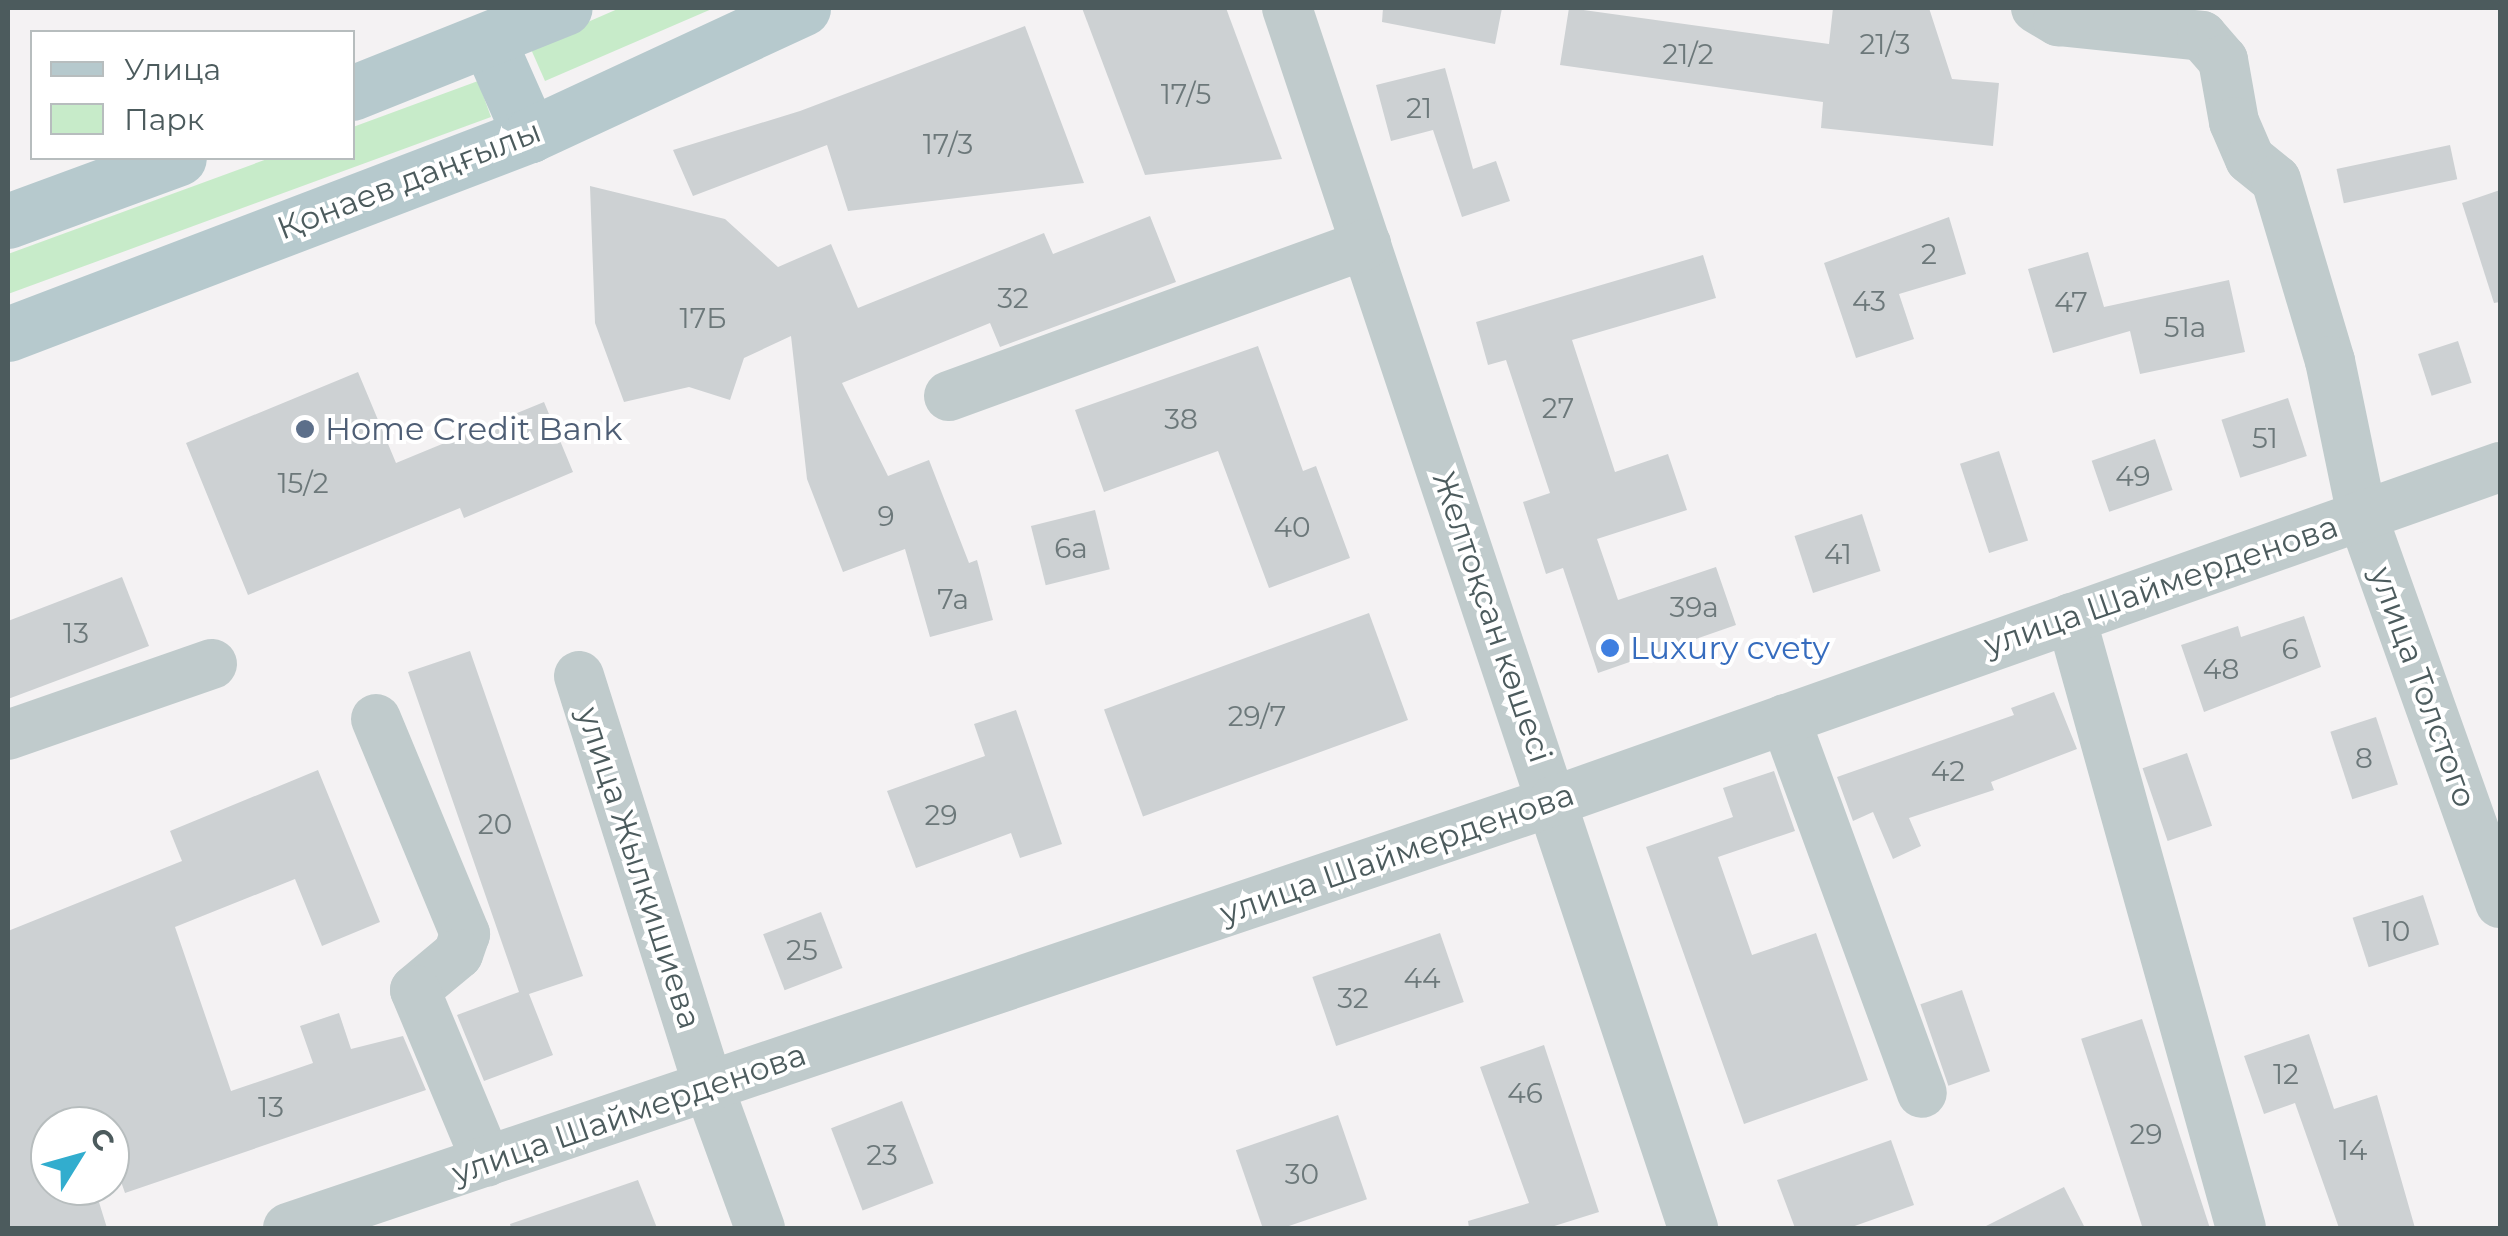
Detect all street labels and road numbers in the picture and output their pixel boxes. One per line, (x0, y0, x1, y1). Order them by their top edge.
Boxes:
street label: Қонаев даңғылы (272, 112, 546, 248)
street label: Желтоқсан көшесі (1424, 467, 1560, 767)
street label: улица Шаймерденова (1979, 507, 2343, 665)
street label: улица Толстого (2362, 562, 2484, 812)
street label: улица Жылкишиева (569, 702, 709, 1034)
street label: улица Шаймерденова (1215, 775, 1579, 933)
street label: улица Шаймерденова (447, 1035, 811, 1193)

